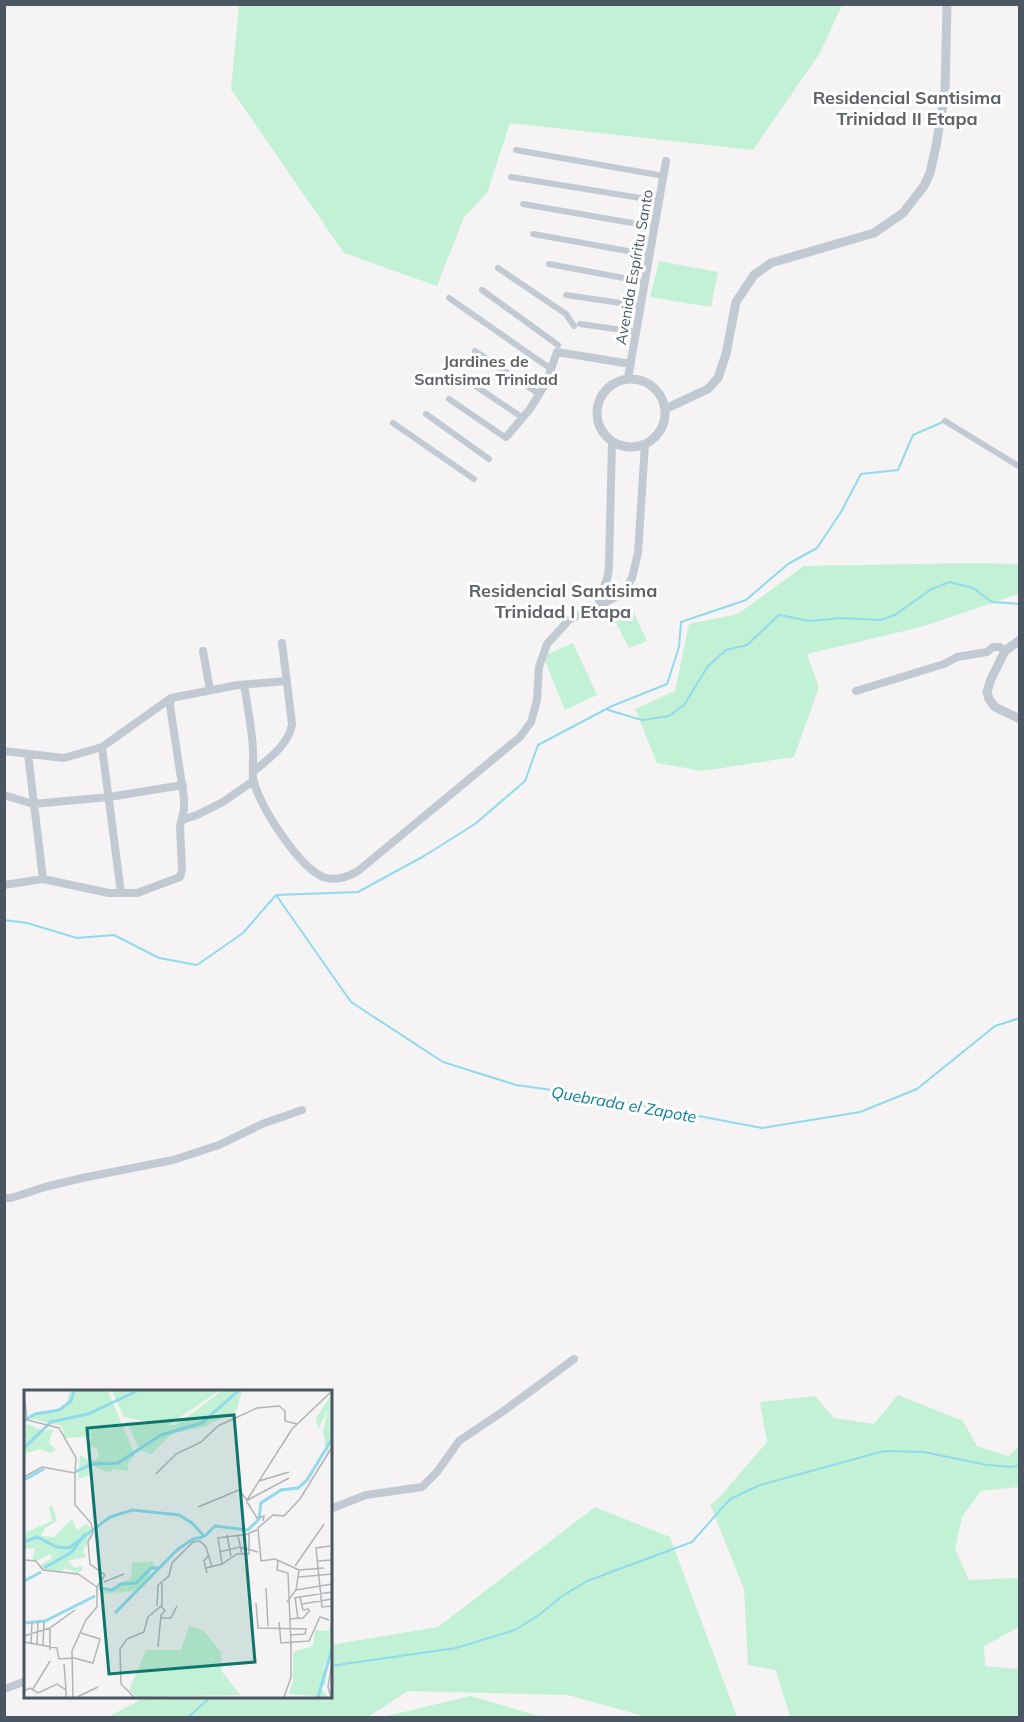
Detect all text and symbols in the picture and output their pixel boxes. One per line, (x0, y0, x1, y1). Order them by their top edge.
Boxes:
district label: Residencial Santisima Trinidad II Etapa (813, 86, 1001, 130)
street label: Avenida Espíritu Santo (611, 188, 657, 346)
district label: Jardines de Santisima Trinidad (414, 351, 558, 389)
district label: Residencial Santisima Trinidad I Etapa (469, 579, 657, 623)
water label: Quebrada el Zapote (550, 1081, 698, 1127)
inset map (24, 1390, 332, 1698)

